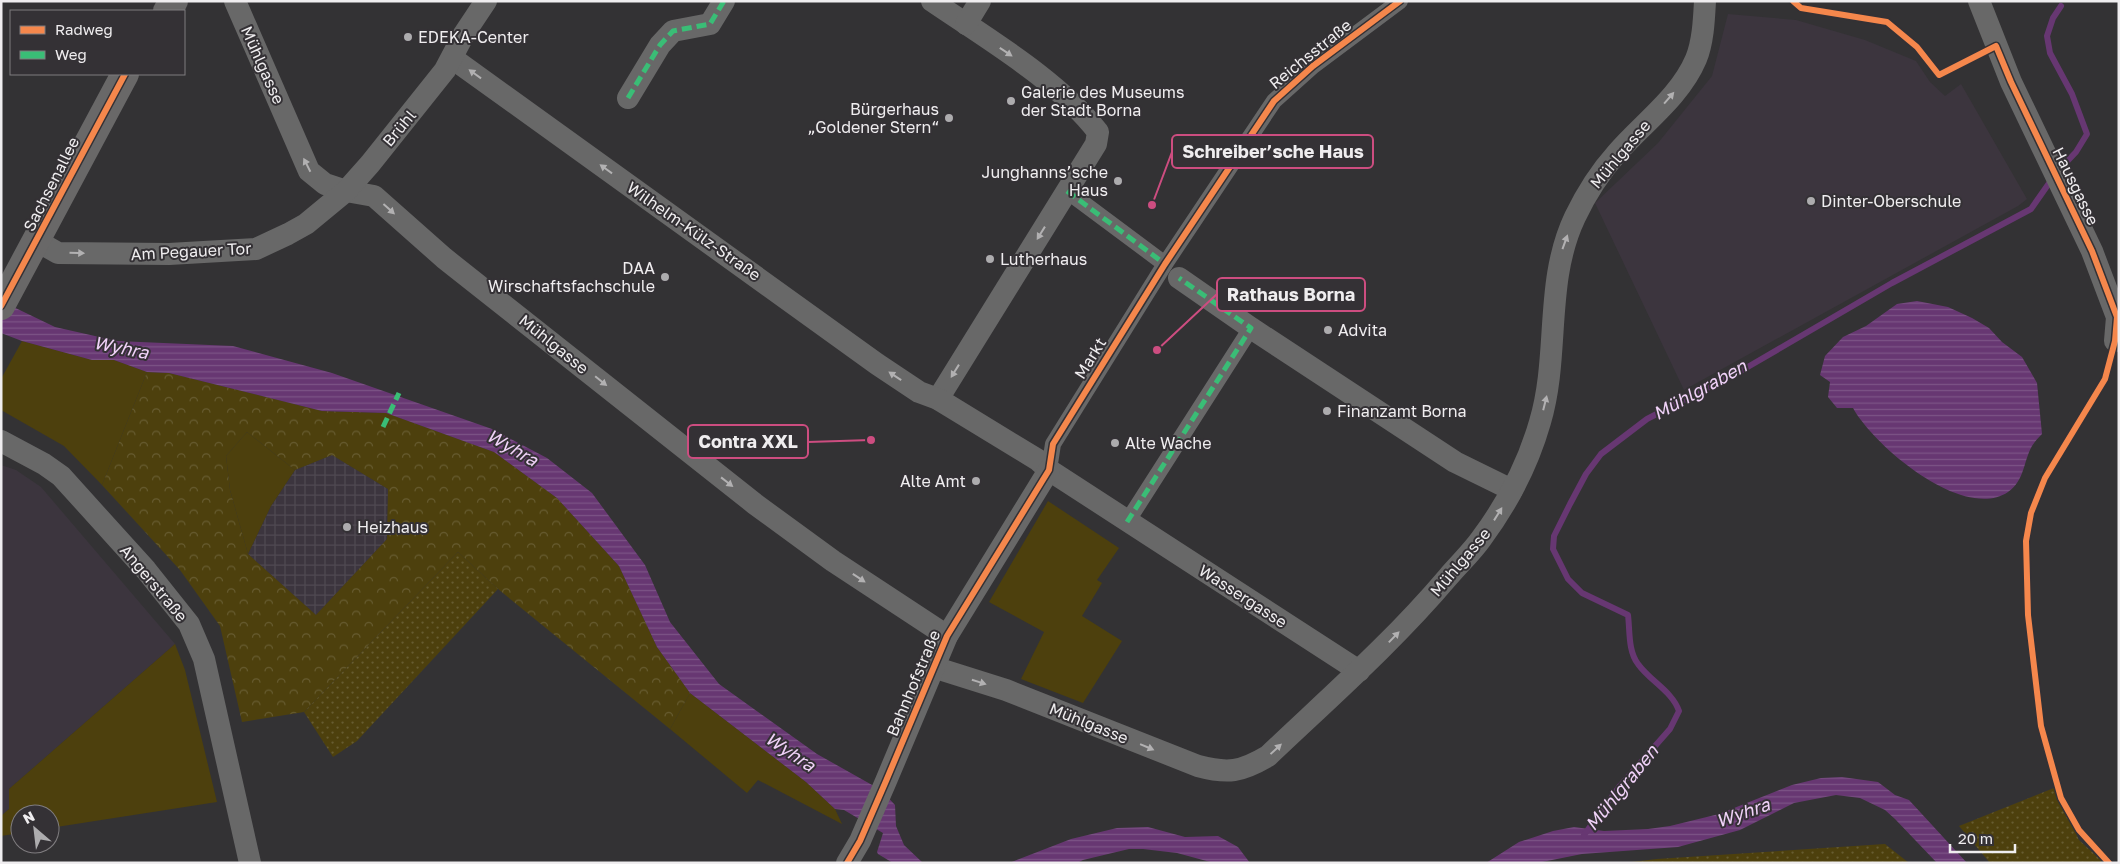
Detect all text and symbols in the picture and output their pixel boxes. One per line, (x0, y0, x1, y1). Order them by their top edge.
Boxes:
legend (10, 10, 185, 75)
street label: Reichsstraße (1265, 15, 1355, 93)
text: Radweg (55, 20, 113, 38)
street label: Mühlgasse (237, 23, 289, 107)
place label: EDEKA-Center (418, 27, 529, 47)
marker: EDEKA-Center (402, 31, 414, 43)
text: Weg (55, 45, 87, 63)
one-way arrow (999, 47, 1013, 57)
one-way arrow (468, 69, 482, 79)
place label: Galerie des Museums der Stadt Borna (1021, 82, 1185, 120)
one-way arrow (1664, 91, 1675, 104)
marker: Galerie des Museums der Stadt Borna (1005, 95, 1017, 107)
place label: Bürgerhaus „Goldener Stern“ (808, 99, 939, 137)
street label: Brühl (378, 106, 420, 150)
marker: Bürgerhaus „Goldener Stern“ (943, 112, 955, 124)
street label: Mühlgasse (1586, 116, 1654, 192)
street label: Sachsenallee (19, 134, 83, 234)
callout: Schreiber’sche Haus (1172, 135, 1373, 168)
text: Schreiber’sche Haus (1182, 140, 1364, 162)
street label: Hausgasse (2048, 144, 2104, 228)
one-way arrow (303, 157, 311, 172)
place label: Junghanns’sche Haus (982, 162, 1108, 200)
one-way arrow (600, 164, 613, 174)
marker: Junghanns’sche Haus (1112, 175, 1124, 187)
street label: Wilhelm-Külz-Straße (623, 177, 765, 285)
place label: Dinter-Oberschule (1821, 191, 1961, 211)
marker: Dinter-Oberschule (1805, 195, 1817, 207)
one-way arrow (382, 204, 395, 215)
one-way arrow (1037, 226, 1046, 239)
one-way arrow (1561, 234, 1569, 249)
street label: Am Pegauer Tor (130, 238, 252, 264)
place label: Lutherhaus (1000, 249, 1087, 269)
one-way arrow (70, 250, 86, 258)
marker: Lutherhaus (984, 253, 996, 265)
place label: DAA Wirschaftsfachschule (488, 258, 655, 296)
marker: DAA Wirschaftsfachschule (659, 271, 671, 283)
callout: Rathaus Borna (1217, 278, 1365, 311)
text: Rathaus Borna (1227, 283, 1355, 305)
street label: Mühlgasse (515, 310, 593, 378)
place label: Advita (1338, 320, 1387, 340)
marker: Advita (1322, 324, 1334, 336)
water label: Wyhra (92, 331, 151, 363)
street label: Markt (1070, 334, 1110, 382)
water label: Mühlgraben (1649, 354, 1751, 424)
one-way arrow (951, 364, 960, 377)
one-way arrow (888, 371, 902, 381)
one-way arrow (594, 375, 607, 386)
one-way arrow (1542, 395, 1550, 410)
place label: Finanzamt Borna (1337, 401, 1467, 421)
marker: Finanzamt Borna (1321, 405, 1333, 417)
water label: Wyhra (483, 424, 543, 471)
callout: Contra XXL (688, 425, 808, 458)
text: Contra XXL (698, 430, 798, 452)
place label: Alte Wache (1125, 433, 1211, 453)
marker: Alte Wache (1109, 437, 1121, 449)
place label: Alte Amt (900, 471, 966, 491)
marker: Alte Amt (970, 475, 982, 487)
one-way arrow (721, 477, 734, 487)
one-way arrow (1494, 507, 1503, 520)
place label: Heizhaus (357, 517, 428, 537)
marker: Heizhaus (341, 521, 353, 533)
street label: Mühlgasse (1426, 524, 1494, 600)
street label: Angerstraße (116, 540, 192, 626)
street label: Wassergasse (1195, 560, 1291, 632)
one-way arrow (852, 573, 865, 583)
street label: Bahnhofstraße (882, 627, 944, 739)
one-way arrow (1387, 632, 1399, 644)
one-way arrow (972, 678, 987, 686)
street label: Mühlgasse (1047, 698, 1131, 748)
water label: Wyhra (761, 727, 820, 776)
water label: Mühlgraben (1580, 739, 1663, 835)
one-way arrow (1269, 743, 1281, 755)
one-way arrow (1140, 744, 1154, 752)
water label: Wyhra (1713, 792, 1773, 831)
north arrow (10, 804, 60, 854)
text: N (20, 807, 37, 827)
scale bar (1950, 822, 2015, 854)
text: 20 m (1958, 829, 1993, 847)

